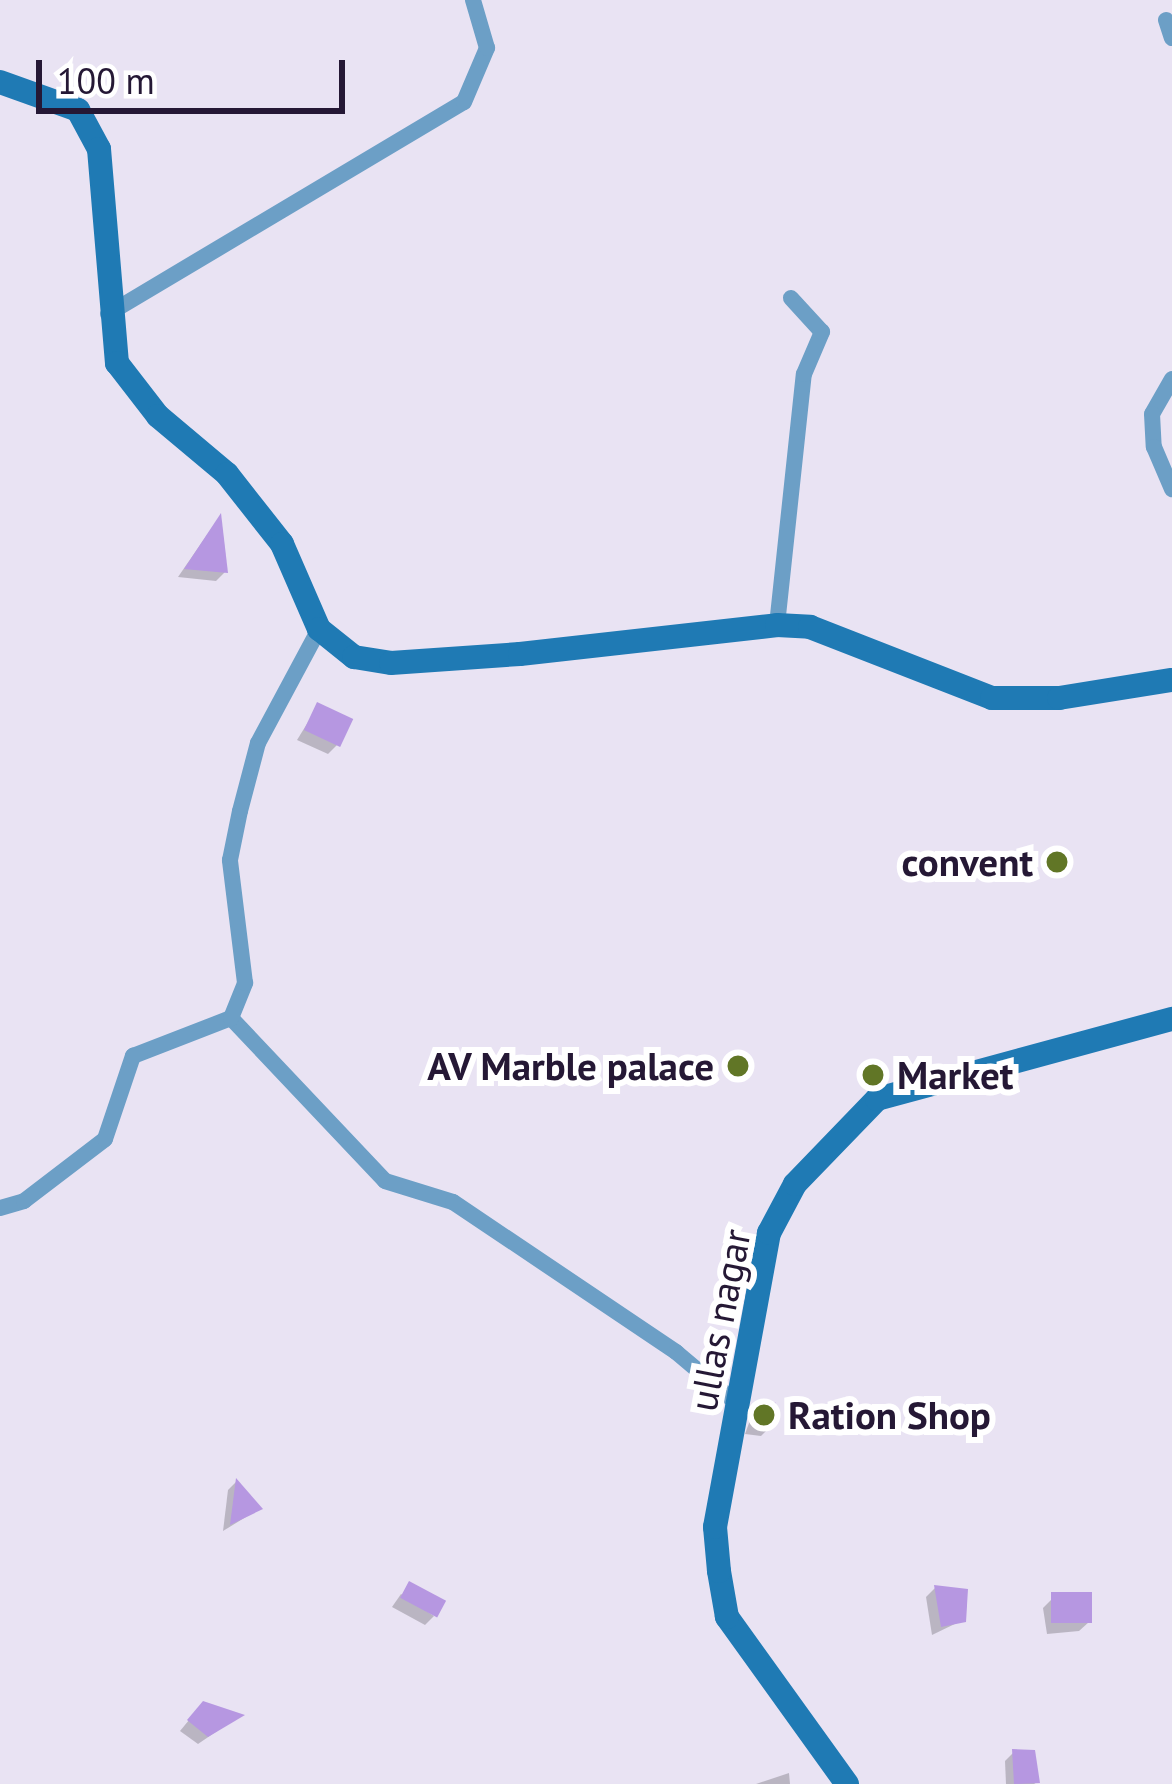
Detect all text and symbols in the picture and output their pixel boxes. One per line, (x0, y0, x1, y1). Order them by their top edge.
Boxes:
scale bar (42, 36, 351, 110)
text: 100 m (57, 57, 155, 104)
place label: convent (902, 839, 1033, 885)
marker: convent (1044, 849, 1070, 875)
place label: AV Marble palace (426, 1043, 714, 1089)
place label: Market (897, 1052, 1013, 1098)
marker: AV Marble palace (725, 1053, 751, 1079)
marker: Market (860, 1062, 886, 1088)
street label: ullas nagar (679, 1225, 761, 1415)
place label: Ration Shop (788, 1392, 991, 1438)
marker: Ration Shop (751, 1402, 777, 1428)

